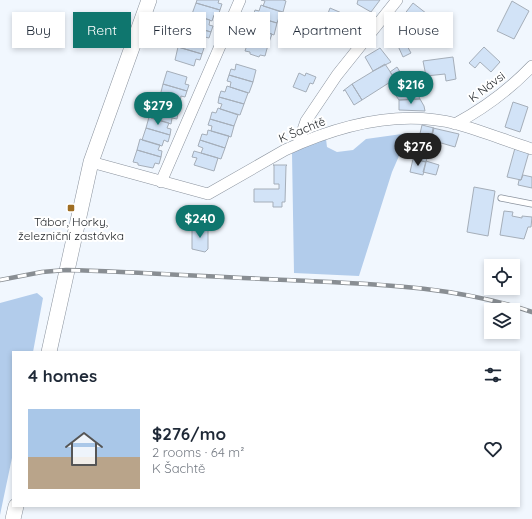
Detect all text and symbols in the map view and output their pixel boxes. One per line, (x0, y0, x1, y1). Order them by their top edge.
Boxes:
chip: Buy (12, 12, 65, 48)
chip: Rent (73, 12, 131, 48)
chip: Filters (139, 12, 206, 48)
chip: New (214, 12, 270, 48)
chip: Apartment (278, 12, 376, 48)
chip: House (384, 12, 453, 48)
street label: K Návsi (466, 68, 508, 105)
pin: $216 (387, 71, 435, 105)
text: $216 (397, 76, 425, 92)
pin: $279 (134, 92, 182, 126)
text: $279 (143, 97, 173, 113)
street label: K Šachtě (276, 113, 328, 146)
pin: $276 (394, 133, 442, 167)
text: $276 (403, 138, 433, 154)
marker: Tábor, Horky, železniční zastávka (66, 203, 76, 213)
pin: $240 (176, 205, 224, 239)
text: $240 (185, 210, 215, 226)
place label: Tábor, Horky, železniční zastávka (18, 214, 124, 243)
map controls (484, 259, 520, 339)
button: locate (484, 259, 520, 295)
button: layers (484, 303, 520, 339)
icon: filters (482, 364, 504, 386)
text: 4 homes (28, 365, 97, 386)
text: $276/mo (152, 423, 226, 444)
icon: home (60, 425, 108, 473)
icon: heart (482, 438, 504, 460)
text: 2 rooms · 64 m² (152, 444, 244, 460)
text: K Šachtě (152, 460, 205, 476)

